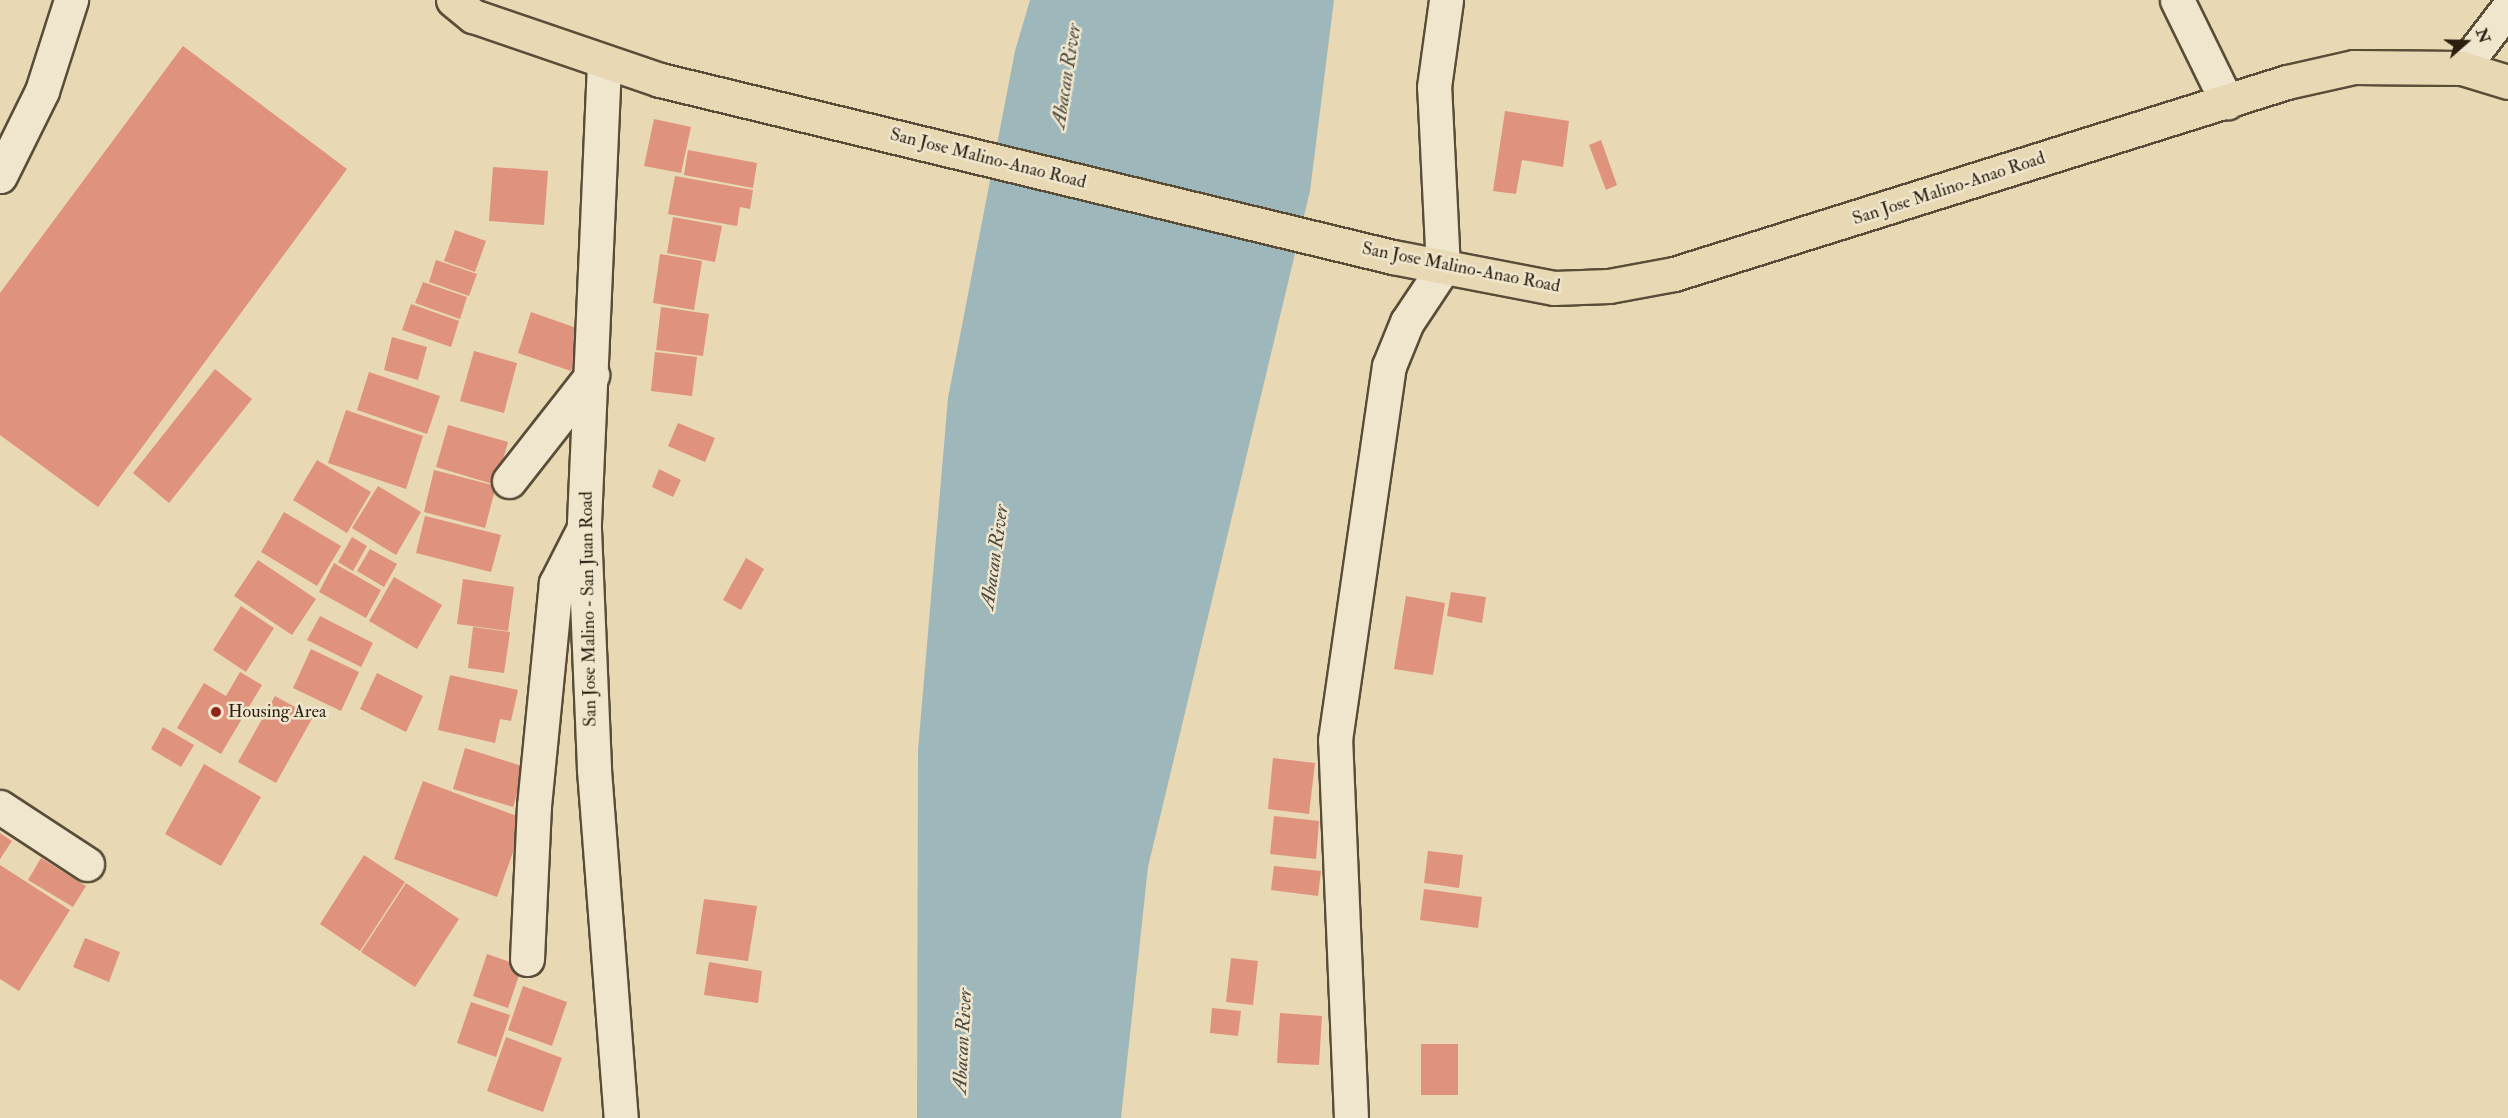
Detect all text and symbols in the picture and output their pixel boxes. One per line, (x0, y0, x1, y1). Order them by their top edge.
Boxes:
north arrow (2436, 12, 2496, 72)
water label: Abacan River (1046, 22, 1086, 130)
text: N (2471, 26, 2495, 46)
street label: San Jose Malino-Anao Road (888, 124, 1088, 194)
street label: San Jose Malino-Anao Road (1850, 148, 2048, 230)
street label: San Jose Malino-Anao Road (1360, 238, 1562, 298)
street label: San Jose Malino - San Juan Road (576, 491, 602, 727)
water label: Abacan River (975, 503, 1013, 611)
place label: Housing Area (228, 701, 326, 723)
marker: Housing Area (209, 705, 223, 719)
water label: Abacan River (947, 988, 977, 1094)

